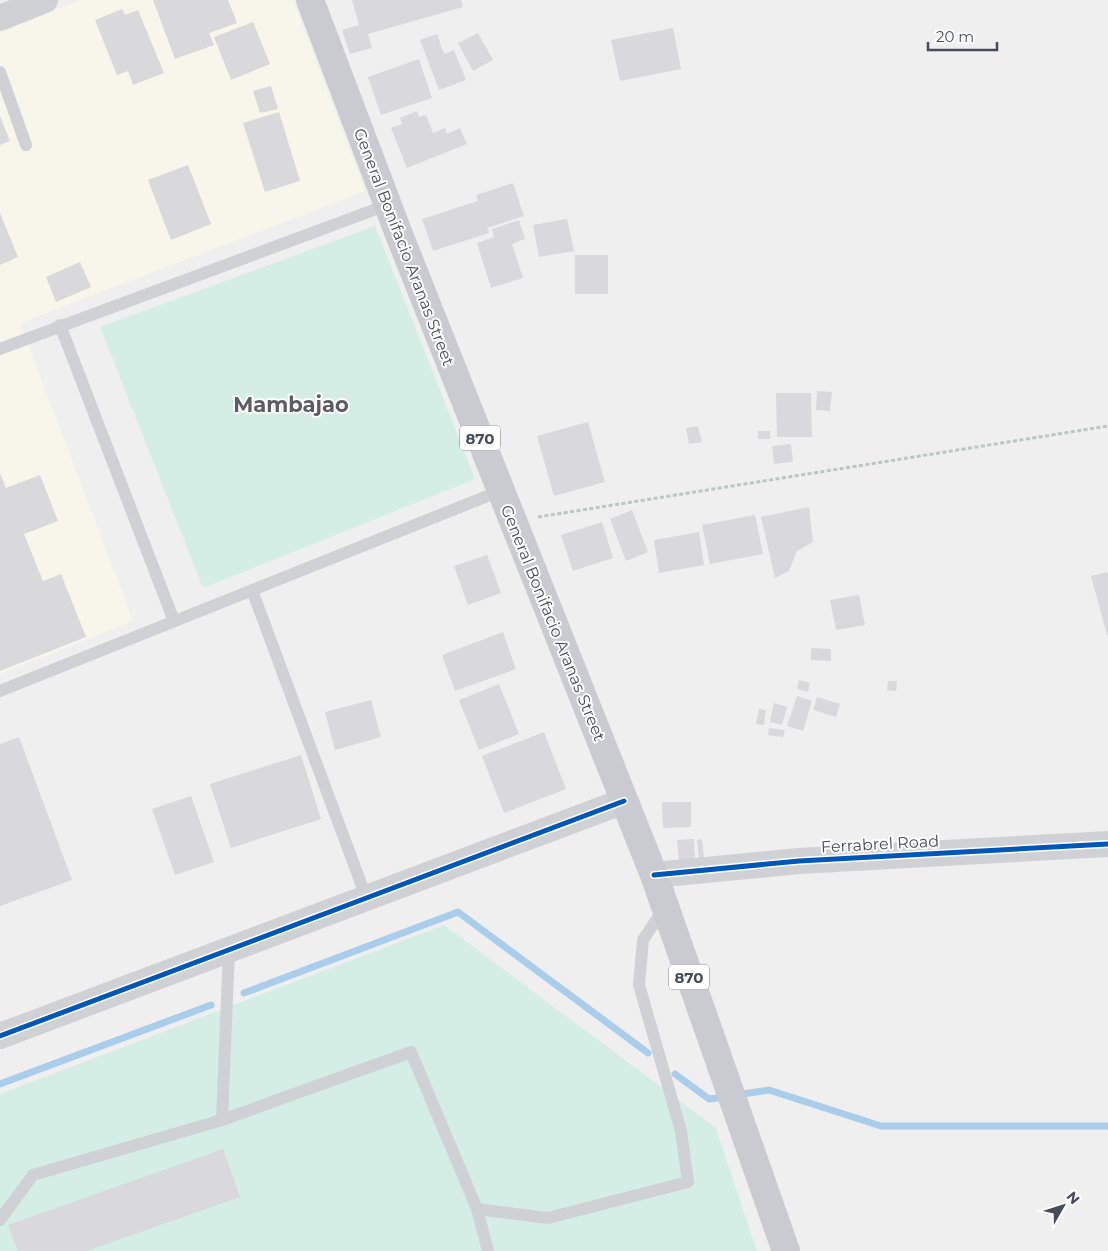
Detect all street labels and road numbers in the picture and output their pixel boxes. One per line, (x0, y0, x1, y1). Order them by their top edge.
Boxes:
street label: General Bonifacio Aranas Street (350, 126, 458, 369)
road number: 870 (460, 426, 500, 450)
street label: General Bonifacio Aranas Street (497, 502, 609, 744)
street label: Ferrabrel Road (821, 831, 939, 857)
road number: 870 (669, 964, 709, 990)

